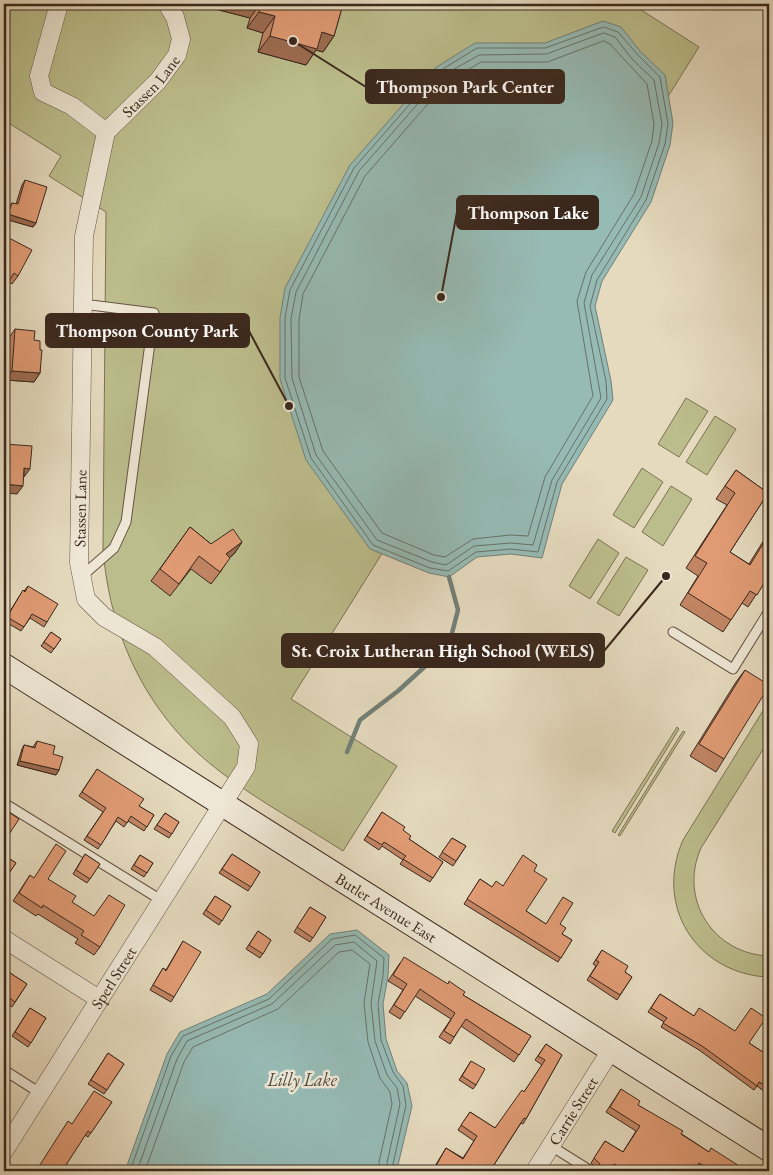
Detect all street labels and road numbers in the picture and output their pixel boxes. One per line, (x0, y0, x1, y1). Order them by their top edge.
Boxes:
street label: Stassen Lane (117, 50, 184, 122)
street label: Stassen Lane (69, 469, 91, 547)
street label: Butler Avenue East (332, 867, 441, 947)
street label: Sperl Street (86, 943, 141, 1013)
street label: Carrie Street (543, 1073, 602, 1149)

